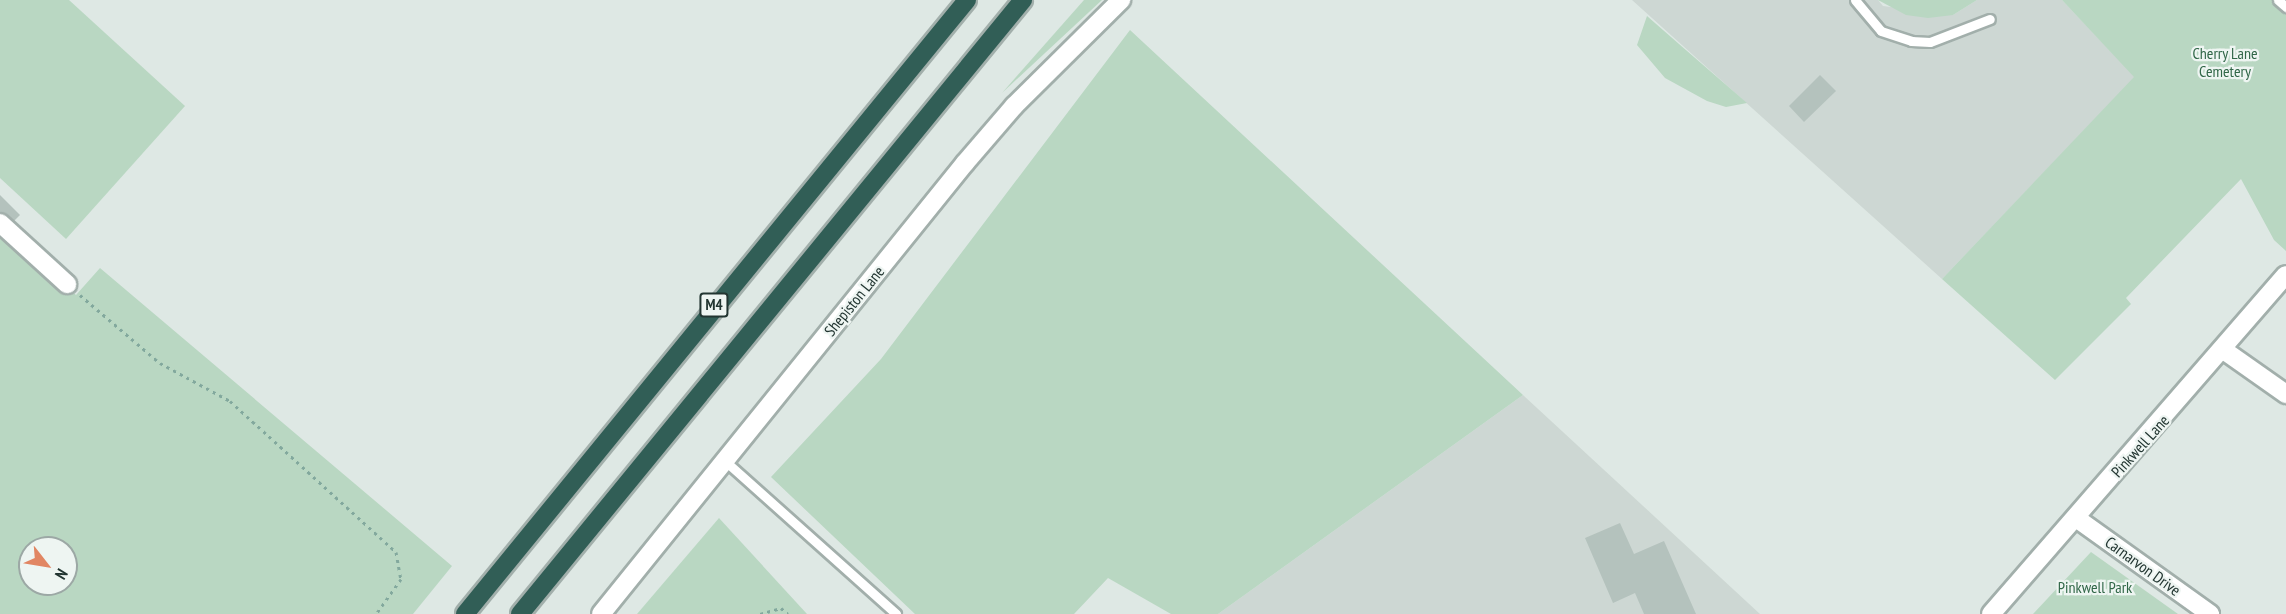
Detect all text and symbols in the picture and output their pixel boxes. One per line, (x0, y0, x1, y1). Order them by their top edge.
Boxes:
park label: Cherry Lane Cemetery (2192, 43, 2258, 81)
street label: Shepiston Lane (820, 262, 888, 340)
road number: M4 (699, 293, 729, 317)
street label: Pinkwell Lane (2107, 411, 2173, 481)
street label: Carnarvon Drive (2102, 532, 2184, 600)
north arrow (18, 536, 78, 596)
text: N (51, 565, 73, 583)
park label: Pinkwell Park (2058, 577, 2132, 597)

